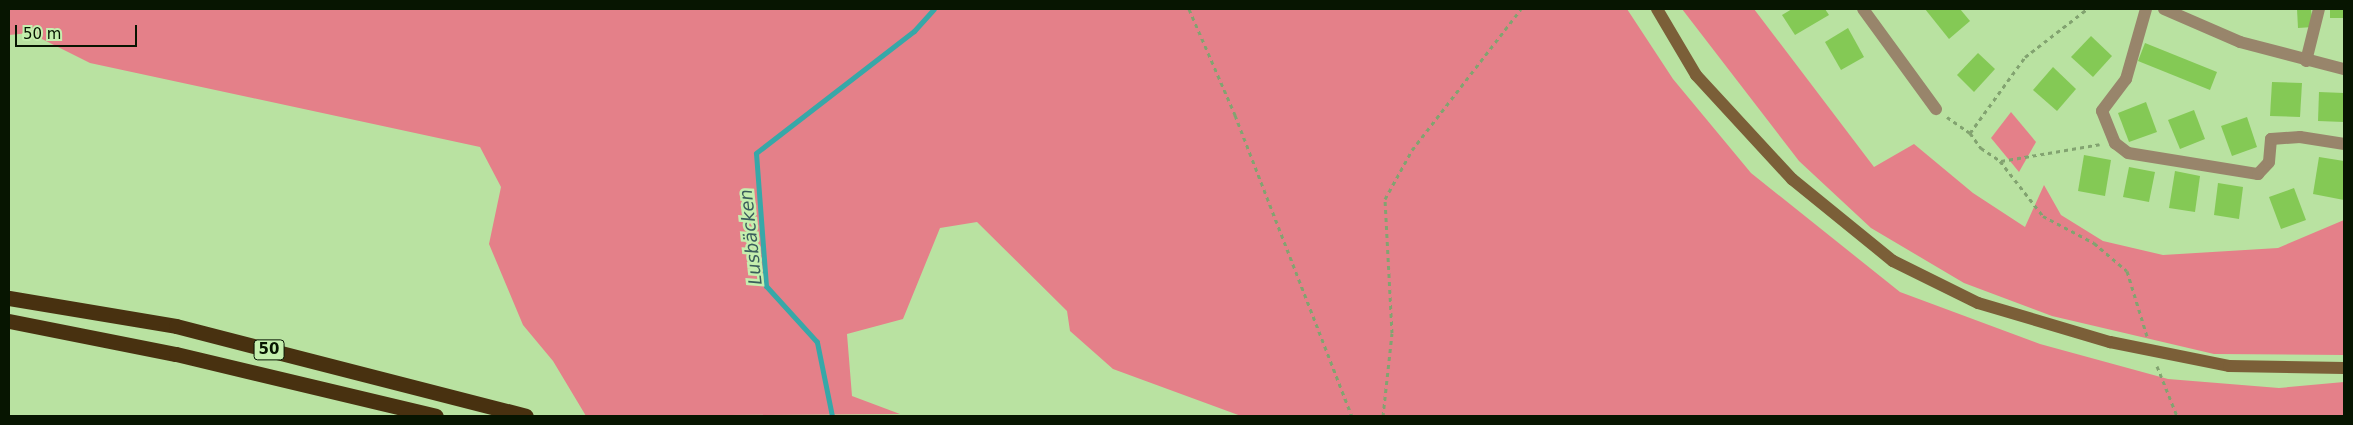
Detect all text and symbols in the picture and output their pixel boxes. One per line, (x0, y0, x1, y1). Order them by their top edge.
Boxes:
scale bar (18, 15, 140, 47)
text: 50 m (23, 25, 61, 43)
water label: Lusbäcken (735, 188, 767, 286)
road number: 50 (253, 338, 285, 362)

